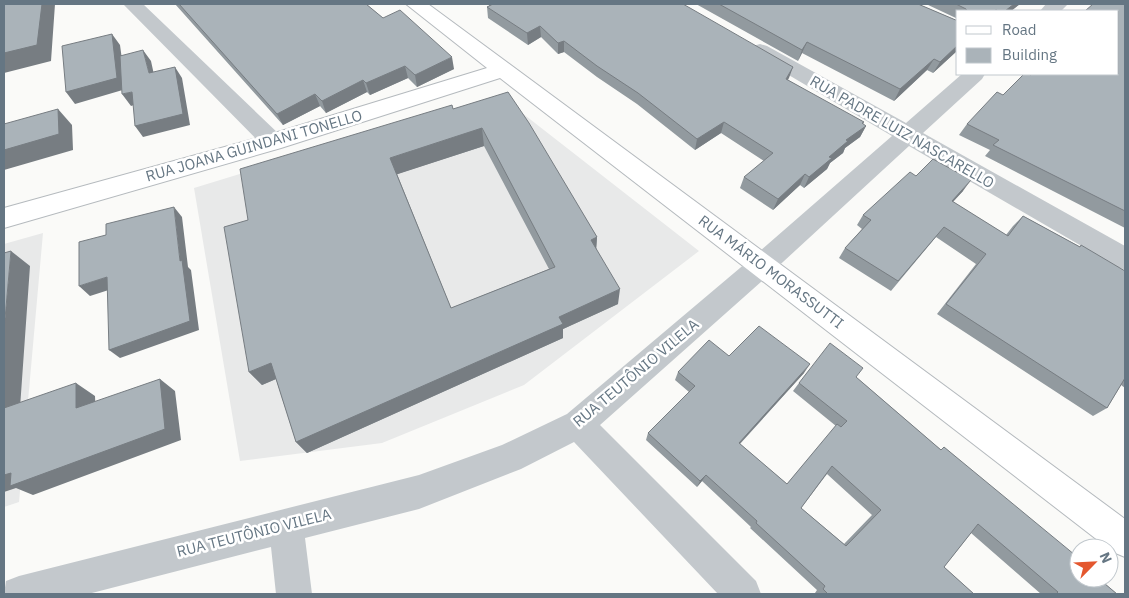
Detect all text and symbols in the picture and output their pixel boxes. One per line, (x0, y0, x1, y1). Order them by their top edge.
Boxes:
legend (956, 10, 1119, 75)
text: Road (1002, 20, 1037, 39)
text: Building (1002, 45, 1057, 64)
street label: RUA PADRE LUIZ NASCARELLO (807, 71, 998, 192)
street label: RUA JOANA GUINDANI TONELLO (143, 105, 364, 186)
street label: RUA MÁRIO MORASSUTTI (695, 211, 848, 332)
street label: RUA TEUTÔNIO VILELA (569, 314, 703, 431)
street label: RUA TEUTÔNIO VILELA (175, 504, 333, 561)
north arrow (1069, 538, 1119, 588)
text: N (1096, 549, 1116, 566)

